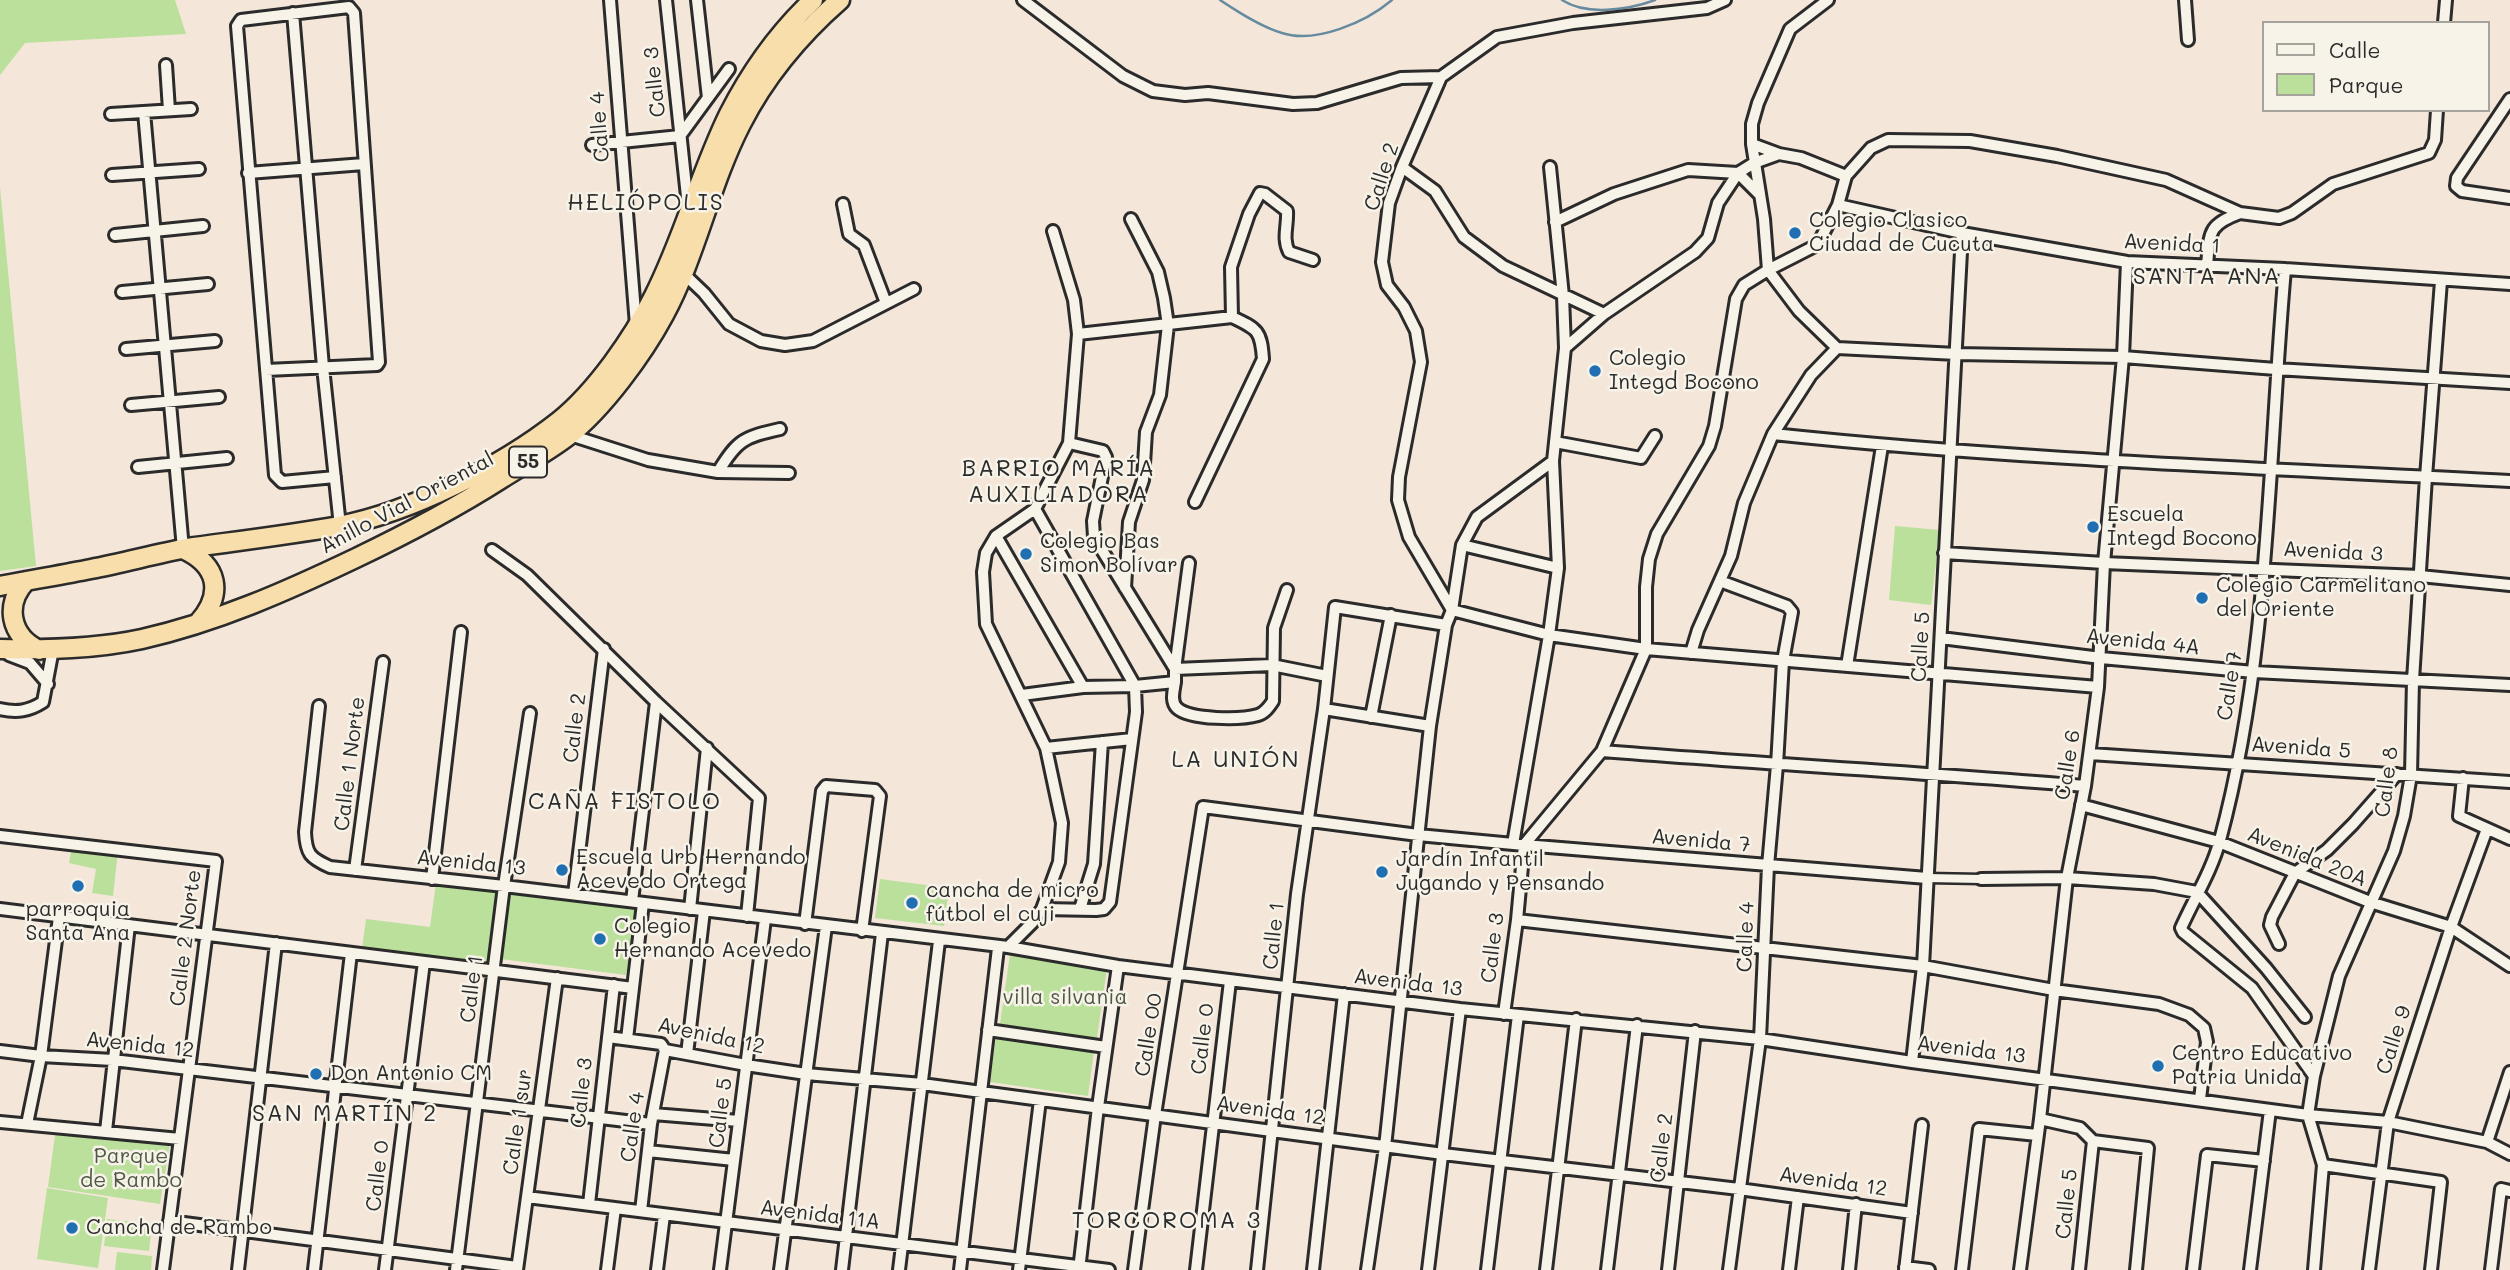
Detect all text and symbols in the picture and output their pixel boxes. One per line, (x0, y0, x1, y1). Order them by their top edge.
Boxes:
legend (2262, 21, 2489, 112)
text: Calle (2329, 36, 2381, 63)
street label: Calle 3 (639, 46, 671, 118)
text: Parque (2329, 71, 2403, 98)
street label: Calle 4 (585, 91, 615, 163)
street label: Calle 2 (1359, 140, 1405, 214)
district label: HELIÓPOLIS (569, 189, 723, 217)
place label: Colegio Clasico Ciudad de Cucuta (1809, 208, 1994, 258)
marker: Colegio Clasico Ciudad de Cucuta (1787, 225, 1803, 241)
street label: Avenida 1 (2123, 229, 2221, 259)
district label: SANTA ANA (2134, 263, 2280, 291)
place label: Colegio Integd Bocono (1609, 346, 1759, 396)
marker: Colegio Integd Bocono (1587, 363, 1603, 379)
road number: 55 (509, 446, 547, 477)
street label: Anillo Vial Oriental (316, 447, 498, 559)
district label: BARRIO MARÍA AUXILIADORA (963, 455, 1155, 509)
place label: Escuela Integd Bocono (2107, 502, 2257, 552)
marker: Escuela Integd Bocono (2085, 519, 2101, 535)
place label: Colegio Bas Simon Bolívar (1040, 529, 1178, 579)
street label: Avenida 3 (2282, 537, 2384, 567)
marker: Colegio Bas Simon Bolívar (1018, 546, 1034, 562)
place label: Colegio Carmelitano del Oriente (2216, 573, 2426, 623)
marker: Colegio Carmelitano del Oriente (2194, 590, 2210, 606)
street label: Calle 5 (1907, 611, 1935, 683)
street label: Avenida 4A (2085, 623, 2201, 661)
street label: Calle 7 (2212, 649, 2248, 723)
street label: Calle 2 (558, 692, 592, 764)
street label: Calle 1 Norte (329, 695, 371, 833)
street label: Calle 6 (2050, 728, 2086, 802)
street label: Avenida 5 (2250, 732, 2352, 764)
street label: Calle 8 (2370, 745, 2404, 819)
district label: LA UNIÓN (1173, 746, 1299, 774)
district label: CAÑA FISTOLO (530, 788, 720, 816)
street label: Avenida 20A (2243, 822, 2371, 892)
street label: Avenida 7 (1650, 824, 1752, 858)
street label: Avenida 13 (415, 845, 527, 881)
place label: Escuela Urb Hernando Acevedo Ortega (576, 845, 805, 895)
place label: Jardín Infantil Jugando y Pensando (1396, 847, 1604, 897)
marker: Escuela Urb Hernando Acevedo Ortega (554, 862, 570, 878)
marker: Jardín Infantil Jugando y Pensando (1374, 864, 1390, 880)
street label: Calle 2 Norte (165, 868, 207, 1008)
marker: parroquia Santa Ana (70, 878, 86, 894)
place label: cancha de micro fútbol el cuji (926, 878, 1099, 928)
marker: cancha de micro fútbol el cuji (904, 895, 920, 911)
place label: parroquia Santa Ana (26, 897, 130, 947)
street label: Calle 1 (1258, 901, 1290, 971)
street label: Calle 4 (1732, 901, 1760, 973)
street label: Calle 3 (1476, 911, 1510, 985)
place label: Colegio Hernando Acevedo (614, 914, 811, 964)
marker: Colegio Hernando Acevedo (592, 931, 608, 947)
street label: Calle 1 (455, 954, 489, 1024)
street label: Avenida 13 (1352, 964, 1464, 1002)
park label: villa silvania (1002, 985, 1128, 1011)
street label: Calle 00 (1130, 991, 1168, 1079)
street label: Calle 0 (1186, 1002, 1220, 1076)
street label: Calle 9 (2371, 1002, 2417, 1078)
street label: Avenida 12 (655, 1012, 767, 1060)
street label: Avenida 12 (85, 1027, 195, 1063)
street label: Avenida 13 (1915, 1031, 2027, 1069)
place label: Centro Educativo Patria Unida (2172, 1041, 2352, 1091)
street label: Calle 3 (566, 1057, 598, 1129)
marker: Centro Educativo Patria Unida (2150, 1058, 2166, 1074)
place label: Don Antonio CM (330, 1061, 492, 1087)
marker: Don Antonio CM (308, 1066, 324, 1082)
street label: Calle 1 sur (498, 1067, 538, 1177)
street label: Calle 5 (704, 1076, 738, 1150)
street label: Calle 4 (616, 1090, 650, 1164)
street label: Avenida 12 (1214, 1091, 1326, 1131)
district label: SAN MARTÍN 2 (253, 1100, 437, 1128)
street label: Calle 2 (1645, 1112, 1679, 1184)
street label: Calle 0 (361, 1139, 395, 1213)
park label: Parque de Rambo (80, 1144, 182, 1194)
street label: Avenida 12 (1777, 1162, 1889, 1202)
street label: Calle 5 (2051, 1168, 2083, 1240)
street label: Avenida 11A (758, 1195, 882, 1235)
district label: TORCOROMA 3 (1073, 1207, 1261, 1235)
place label: Cancha de Rambo (86, 1215, 272, 1241)
marker: Cancha de Rambo (64, 1220, 80, 1236)

